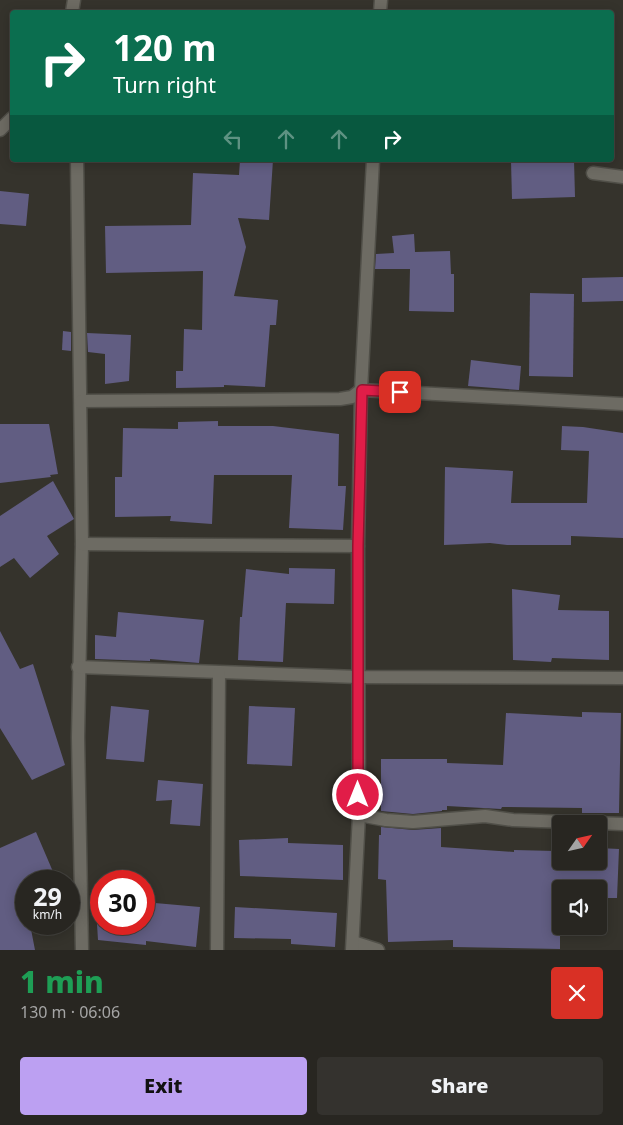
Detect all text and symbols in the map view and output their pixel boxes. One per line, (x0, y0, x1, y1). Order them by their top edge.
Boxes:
text: 120 m (113, 24, 216, 71)
icon: right (30, 30, 95, 95)
text: Turn right (113, 69, 216, 99)
icon: left (219, 125, 247, 153)
icon: ahead (272, 125, 300, 153)
icon: ahead (325, 125, 353, 153)
icon: right (378, 125, 406, 153)
pin (379, 371, 421, 413)
icon: arrive (386, 378, 414, 406)
position arrow (331, 768, 383, 820)
north arrow (552, 815, 608, 870)
map controls (552, 815, 607, 935)
speed limit sign: 30 (90, 870, 155, 935)
text: 29 (33, 879, 62, 913)
button: sound (552, 880, 607, 935)
text: km/h (33, 906, 62, 923)
text: 1 min (20, 961, 104, 1002)
button: close (551, 967, 603, 1019)
text: 130 m · 06:06 (20, 1001, 120, 1023)
button: Exit (20, 1057, 307, 1115)
button: Share (317, 1057, 603, 1115)

